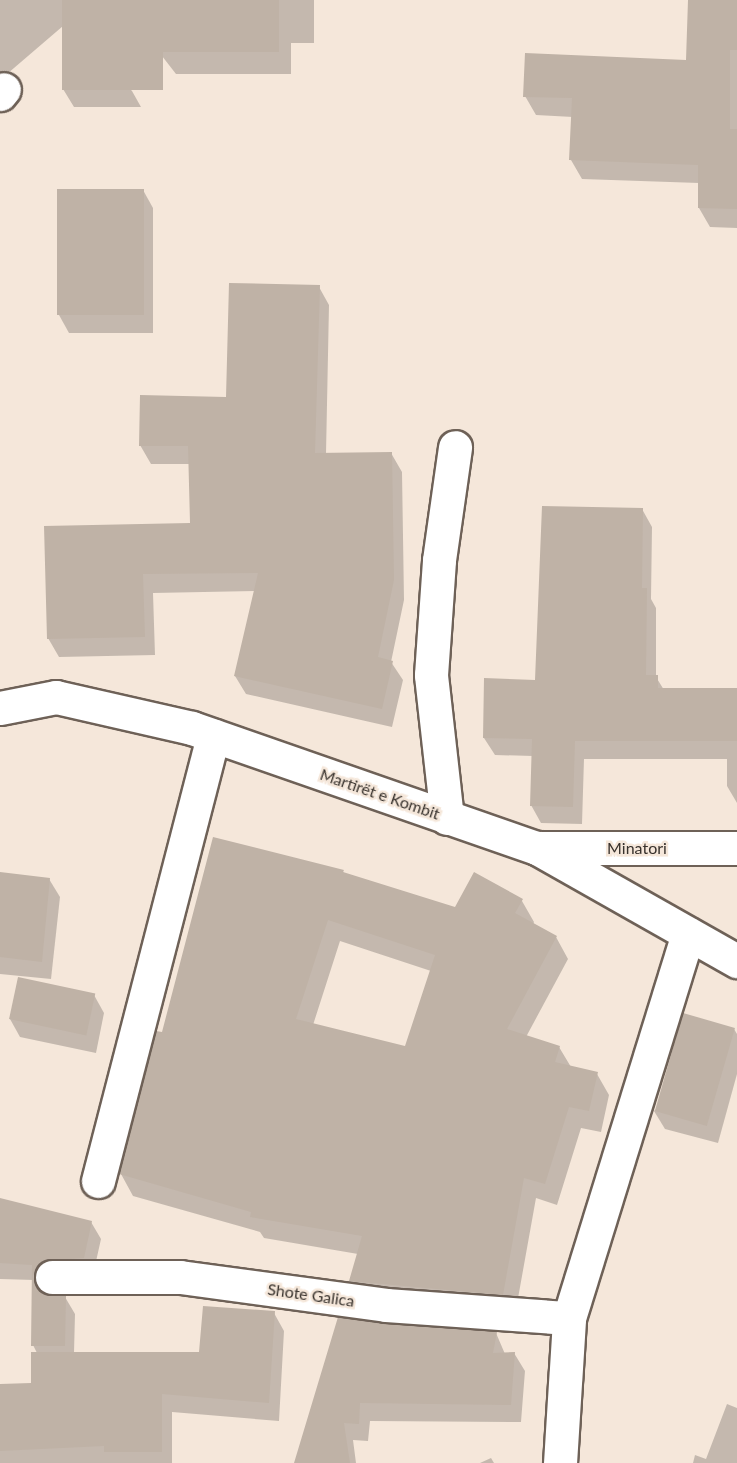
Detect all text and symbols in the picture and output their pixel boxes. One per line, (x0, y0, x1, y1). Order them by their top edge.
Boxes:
street label: Martirët e Kombit (318, 765, 442, 823)
street label: Minatori (607, 838, 667, 858)
street label: Shote Galica (266, 1279, 356, 1311)

